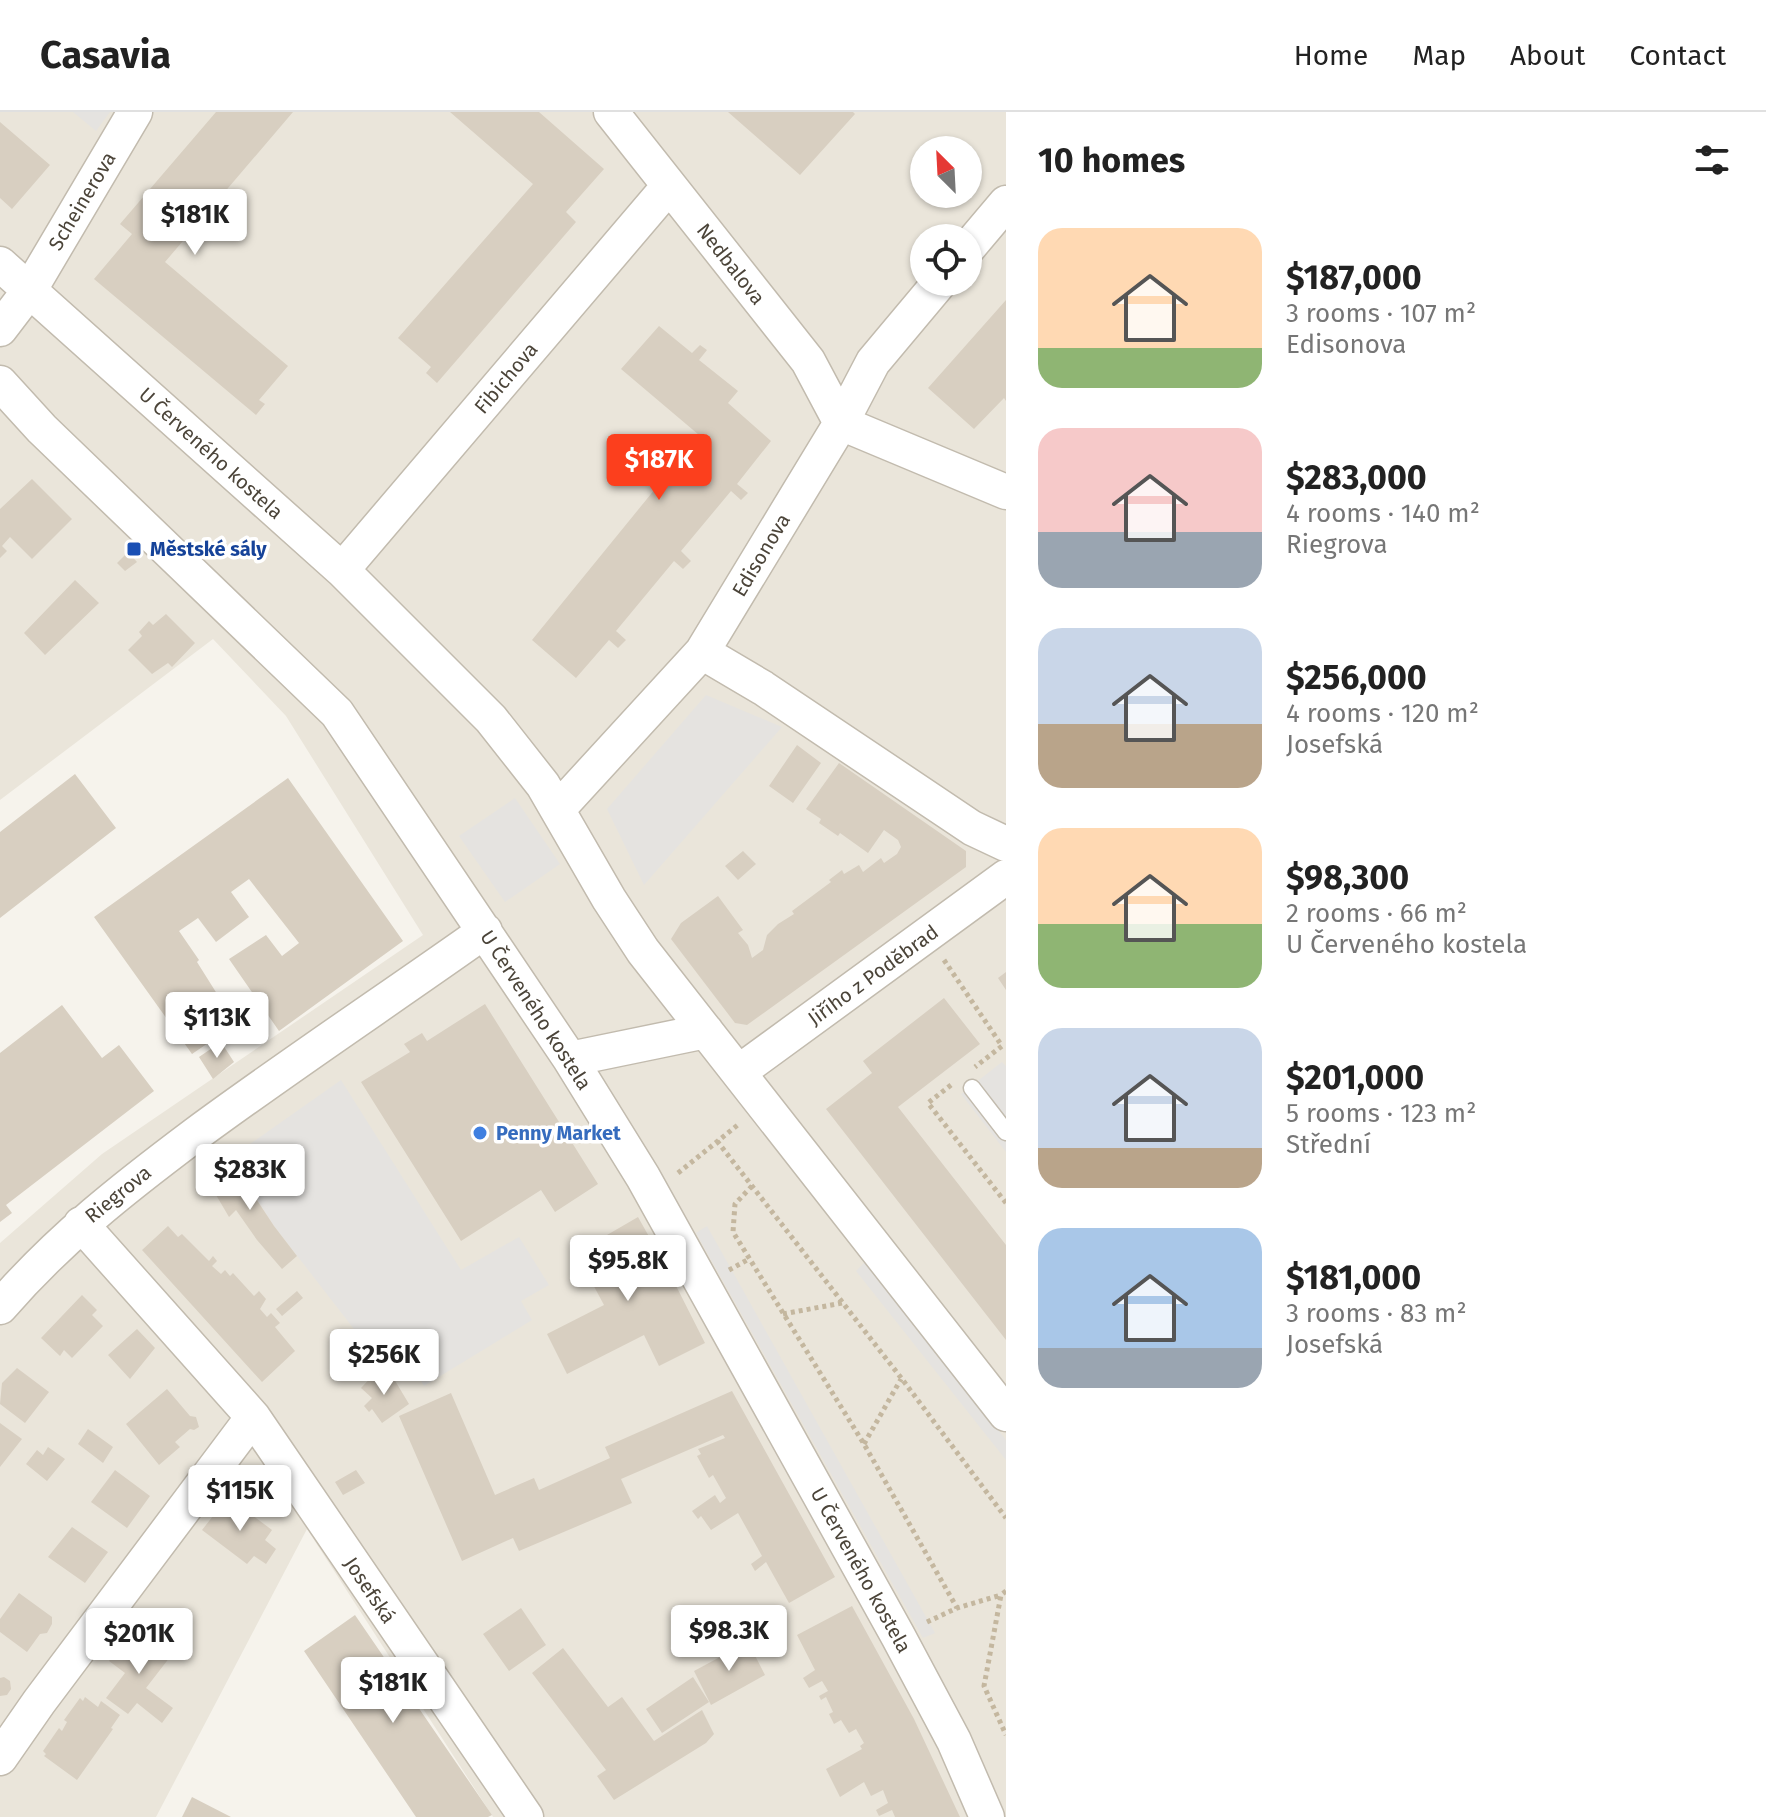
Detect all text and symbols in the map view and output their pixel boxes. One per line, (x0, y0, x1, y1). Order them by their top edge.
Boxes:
text: Casavia (40, 32, 171, 78)
text: Home (1294, 39, 1368, 72)
text: Map (1412, 39, 1466, 72)
text: About (1510, 39, 1585, 72)
text: Contact (1629, 39, 1726, 72)
north arrow (910, 136, 982, 208)
map controls (910, 136, 982, 296)
icon: filters (1690, 138, 1734, 182)
text: 10 homes (1038, 140, 1185, 181)
street label: Scheinerova (43, 147, 121, 255)
pin: $181K (139, 189, 251, 257)
text: $181K (161, 199, 229, 230)
street label: Nedbalova (692, 219, 770, 309)
button: locate (910, 224, 982, 296)
text: $187,000 (1286, 257, 1422, 298)
icon: home (1102, 260, 1198, 356)
text: 3 rooms · 107 m² (1286, 298, 1476, 329)
text: Edisonova (1286, 329, 1406, 360)
street label: Fibichova (469, 338, 543, 418)
street label: U Červeného kostela (134, 382, 288, 524)
pin: $187K (603, 434, 715, 502)
text: $187K (625, 444, 693, 475)
text: $283,000 (1286, 457, 1427, 498)
icon: home (1102, 460, 1198, 556)
text: 4 rooms · 140 m² (1286, 498, 1480, 529)
street label: Edisonova (727, 509, 795, 601)
text: Riegrova (1286, 529, 1388, 560)
place label: Městské sály (150, 537, 267, 561)
marker: Městské sály (125, 540, 143, 558)
text: $256,000 (1286, 657, 1427, 698)
icon: home (1102, 660, 1198, 756)
text: 4 rooms · 120 m² (1286, 698, 1479, 729)
text: Josefská (1286, 729, 1383, 760)
text: $98,300 (1286, 857, 1409, 898)
icon: home (1102, 860, 1198, 956)
text: 2 rooms · 66 m² (1286, 898, 1467, 929)
street label: Jiřího z Poděbrad (803, 920, 943, 1030)
street label: U Červeného kostela (475, 926, 597, 1094)
text: U Červeného kostela (1286, 929, 1527, 960)
pin: $113K (161, 992, 273, 1060)
text: $113K (184, 1002, 250, 1033)
text: $201,000 (1286, 1057, 1424, 1098)
icon: home (1102, 1060, 1198, 1156)
text: 5 rooms · 123 m² (1286, 1098, 1476, 1129)
place label: Penny Market (496, 1121, 621, 1145)
marker: Penny Market (471, 1124, 489, 1142)
text: Střední (1286, 1129, 1371, 1160)
pin: $283K (194, 1144, 306, 1212)
text: $283K (214, 1154, 286, 1185)
street label: Riegrova (80, 1160, 156, 1228)
pin: $95.8K (563, 1235, 693, 1303)
text: $95.8K (588, 1245, 668, 1276)
text: $181,000 (1286, 1257, 1421, 1298)
icon: home (1102, 1260, 1198, 1356)
text: 3 rooms · 83 m² (1286, 1298, 1467, 1329)
pin: $256K (328, 1329, 440, 1397)
text: Josefská (1286, 1329, 1383, 1360)
text: $256K (348, 1339, 420, 1370)
pin: $115K (184, 1465, 296, 1533)
text: $115K (206, 1475, 274, 1506)
street label: U Červeného kostela (806, 1483, 916, 1657)
street label: Josefská (339, 1552, 401, 1628)
pin: $98.3K (664, 1605, 794, 1673)
pin: $201K (83, 1608, 195, 1676)
text: $98.3K (689, 1615, 769, 1646)
text: $201K (104, 1618, 174, 1649)
pin: $181K (337, 1657, 449, 1725)
text: $181K (359, 1667, 427, 1698)

